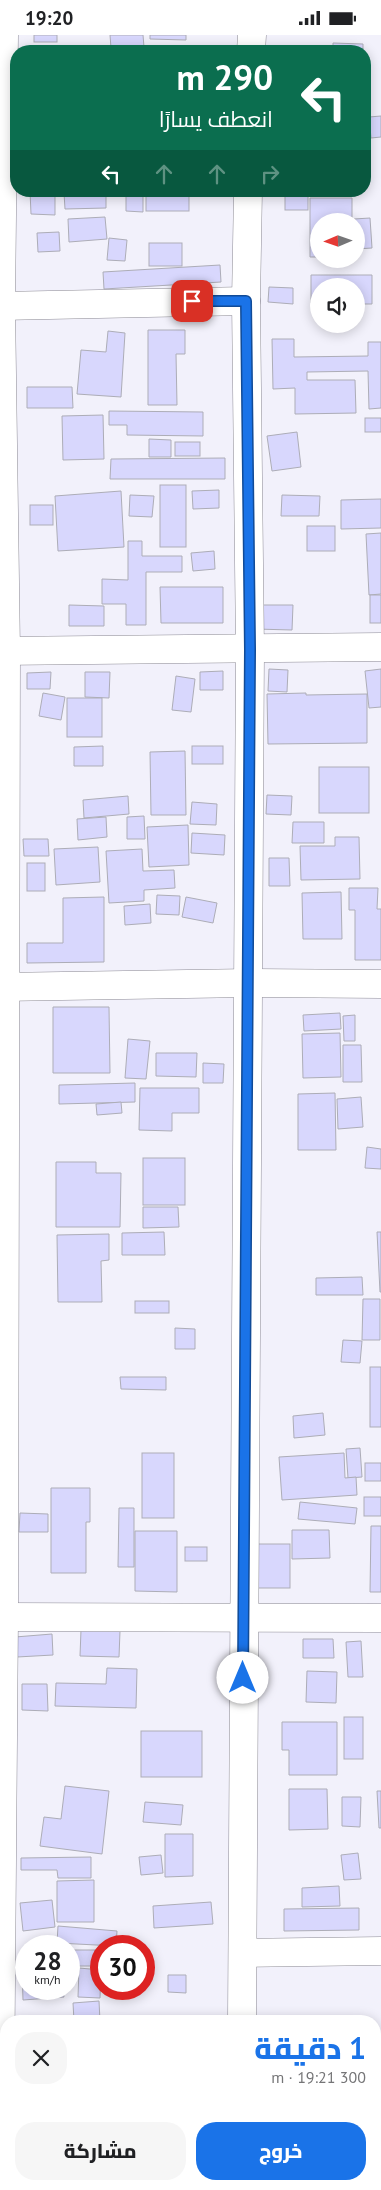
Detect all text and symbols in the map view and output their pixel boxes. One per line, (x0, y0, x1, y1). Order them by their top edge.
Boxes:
text: 19:20 (25, 6, 73, 30)
text: 290 m (176, 54, 273, 100)
icon: left (291, 65, 356, 130)
text: انعطف يسارًا (159, 105, 273, 133)
icon: left (97, 160, 125, 188)
icon: ahead (150, 160, 178, 188)
icon: ahead (203, 160, 231, 188)
icon: right (256, 160, 284, 188)
north arrow (310, 213, 365, 267)
map controls (310, 213, 365, 333)
button: sound (310, 278, 365, 333)
pin (171, 280, 213, 322)
icon: arrive (178, 287, 206, 315)
position arrow (216, 1651, 268, 1703)
speed limit sign: 30 (90, 1935, 155, 2000)
text: 28 (33, 1945, 62, 1977)
text: km/h (34, 1972, 61, 1987)
text: 1 دقيقة (254, 2028, 366, 2067)
button: close (15, 2032, 67, 2084)
text: 300 m · 19:21 (271, 2067, 366, 2087)
button: مشاركة (15, 2122, 186, 2180)
button: خروج (196, 2122, 366, 2180)

